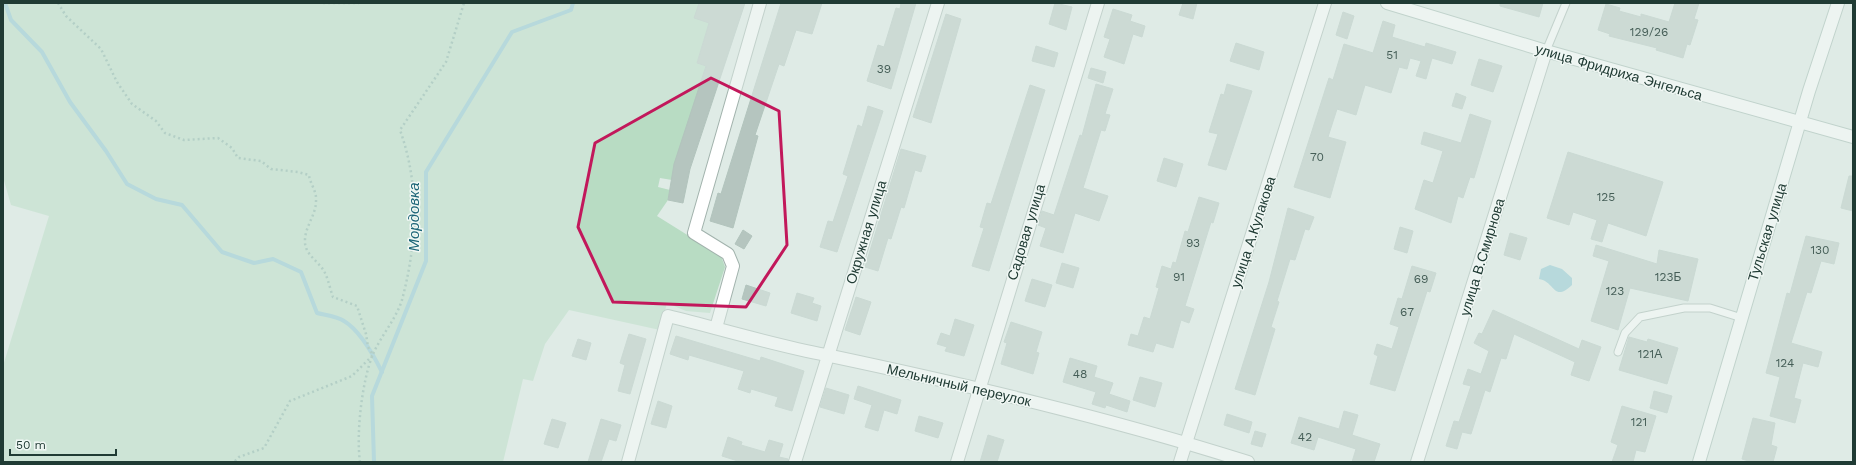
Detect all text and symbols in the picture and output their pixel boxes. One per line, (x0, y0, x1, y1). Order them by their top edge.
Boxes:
house number: 129/26 (1630, 25, 1668, 39)
street label: улица Фридриха Энгельса (1534, 40, 1704, 104)
house number: 51 (1386, 48, 1398, 62)
house number: 39 (877, 62, 891, 76)
house number: 70 (1310, 150, 1324, 164)
street label: улица А.Кулакова (1227, 174, 1279, 290)
street label: Окружная улица (843, 178, 889, 286)
street label: Тульская улица (1744, 181, 1790, 283)
water label: Мордовка (405, 182, 423, 252)
street label: Садовая улица (1004, 182, 1048, 282)
house number: 125 (1597, 190, 1615, 204)
street label: улица В.Смирнова (1456, 196, 1508, 318)
house number: 93 (1186, 236, 1200, 250)
house number: 130 (1810, 243, 1830, 257)
house number: 91 (1173, 270, 1185, 284)
house number: 123Б (1655, 270, 1681, 284)
house number: 69 (1414, 272, 1428, 286)
house number: 123 (1606, 284, 1624, 298)
house number: 67 (1400, 305, 1414, 319)
house number: 121А (1638, 347, 1662, 361)
house number: 124 (1776, 356, 1794, 370)
street label: Мельничный переулок (885, 361, 1034, 410)
house number: 48 (1073, 367, 1087, 381)
house number: 121 (1631, 415, 1647, 429)
house number: 42 (1298, 430, 1312, 444)
scale bar (10, 431, 116, 457)
text: 50 m (16, 438, 46, 452)

